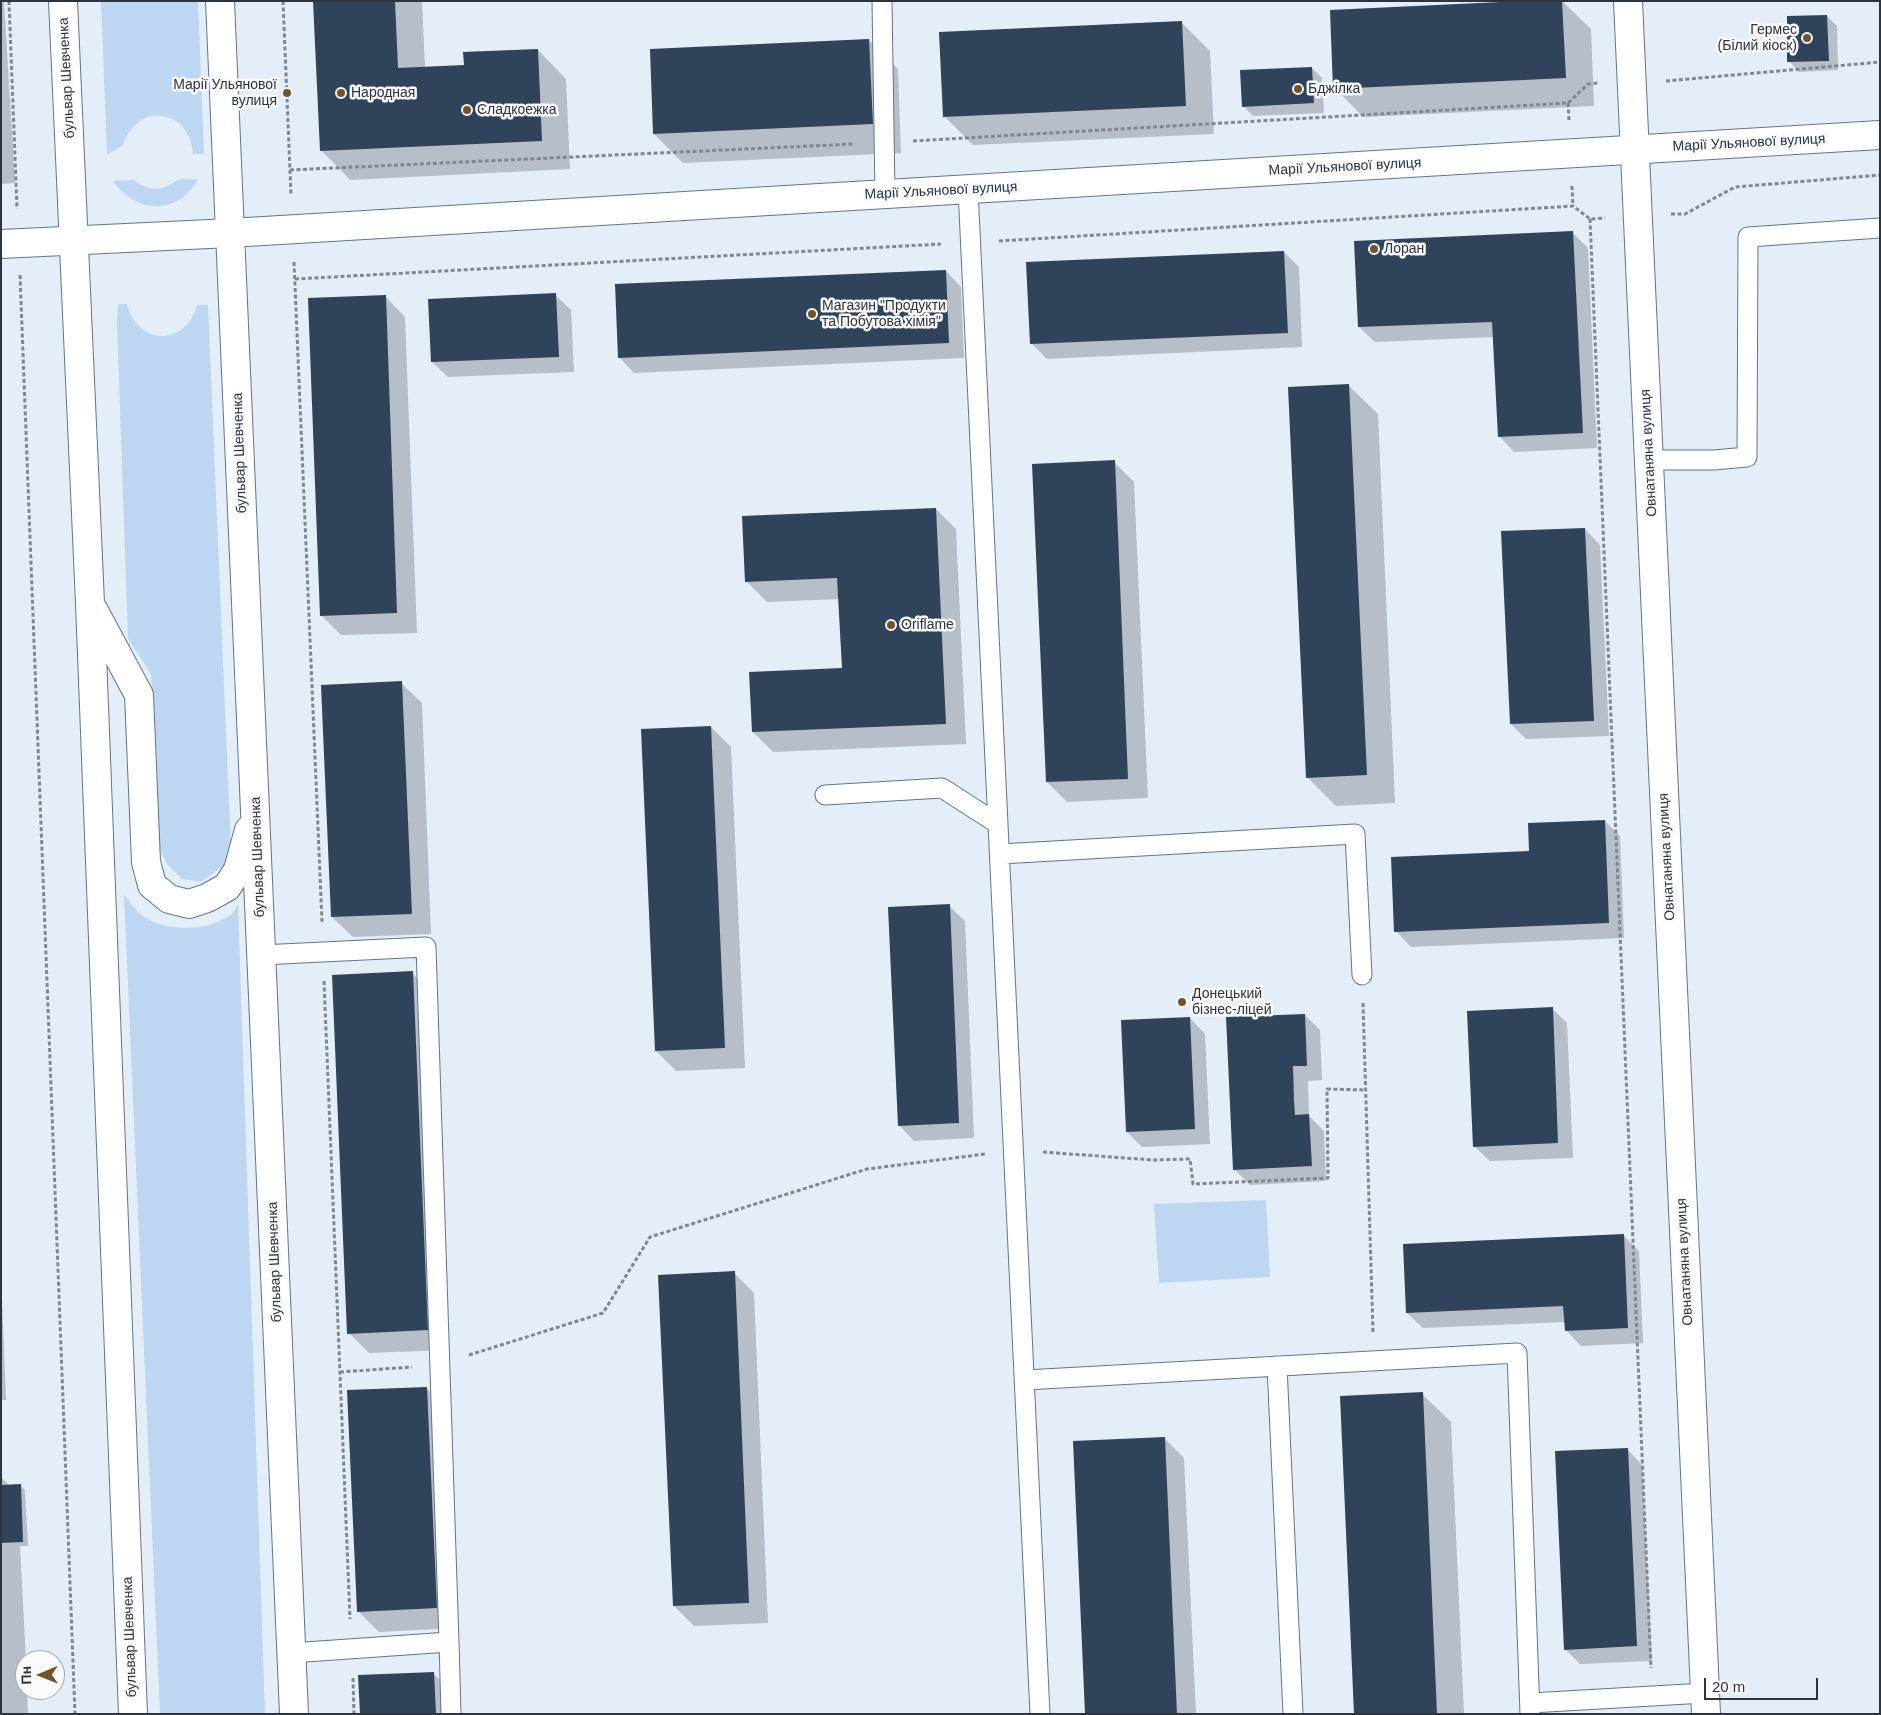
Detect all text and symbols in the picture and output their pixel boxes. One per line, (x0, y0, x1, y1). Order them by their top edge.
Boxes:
street label: бульвар Шевченка (55, 17, 79, 139)
place label: Гермес (Білий кіоск) (1718, 22, 1797, 54)
marker: Гермес (Білий кіоск) (1801, 32, 1813, 44)
place label: Марії Ульянової вулиця (173, 77, 277, 110)
place label: Бджілка (1308, 81, 1360, 97)
marker: Бджілка (1292, 83, 1304, 95)
place label: Народная (351, 85, 415, 101)
marker: Марії Ульянової вулиця (281, 87, 293, 99)
marker: Народная (335, 87, 347, 99)
place label: Сладкоежка (477, 102, 557, 118)
marker: Сладкоежка (461, 104, 473, 116)
street label: Марії Ульянової вулиця (1672, 131, 1826, 155)
street label: Марії Ульянової вулиця (1268, 155, 1422, 179)
street label: Марії Ульянової вулиця (864, 179, 1018, 203)
place label: Лоран (1384, 241, 1424, 257)
marker: Лоран (1368, 243, 1380, 255)
place label: Магазин "Продукти та Побутова хімія" (822, 298, 946, 331)
marker: Магазин "Продукти та Побутова хімія" (806, 308, 818, 320)
street label: Овнатаняна вулиця (1637, 389, 1661, 517)
street label: бульвар Шевченка (229, 392, 251, 514)
place label: Oriflame (901, 617, 954, 633)
marker: Oriflame (885, 619, 897, 631)
street label: Овнатаняна вулиця (1655, 793, 1679, 921)
street label: бульвар Шевченка (247, 796, 269, 918)
place label: Донецький бізнес-ліцей (1192, 986, 1271, 1019)
marker: Донецький бізнес-ліцей (1176, 996, 1188, 1008)
street label: Овнатаняна вулиця (1673, 1198, 1697, 1326)
street label: бульвар Шевченка (264, 1201, 286, 1323)
street label: бульвар Шевченка (119, 1576, 141, 1698)
north arrow (15, 1650, 65, 1700)
text: Пн (18, 1666, 34, 1685)
scale bar (1706, 1668, 1820, 1700)
text: 20 m (1712, 1678, 1745, 1695)

